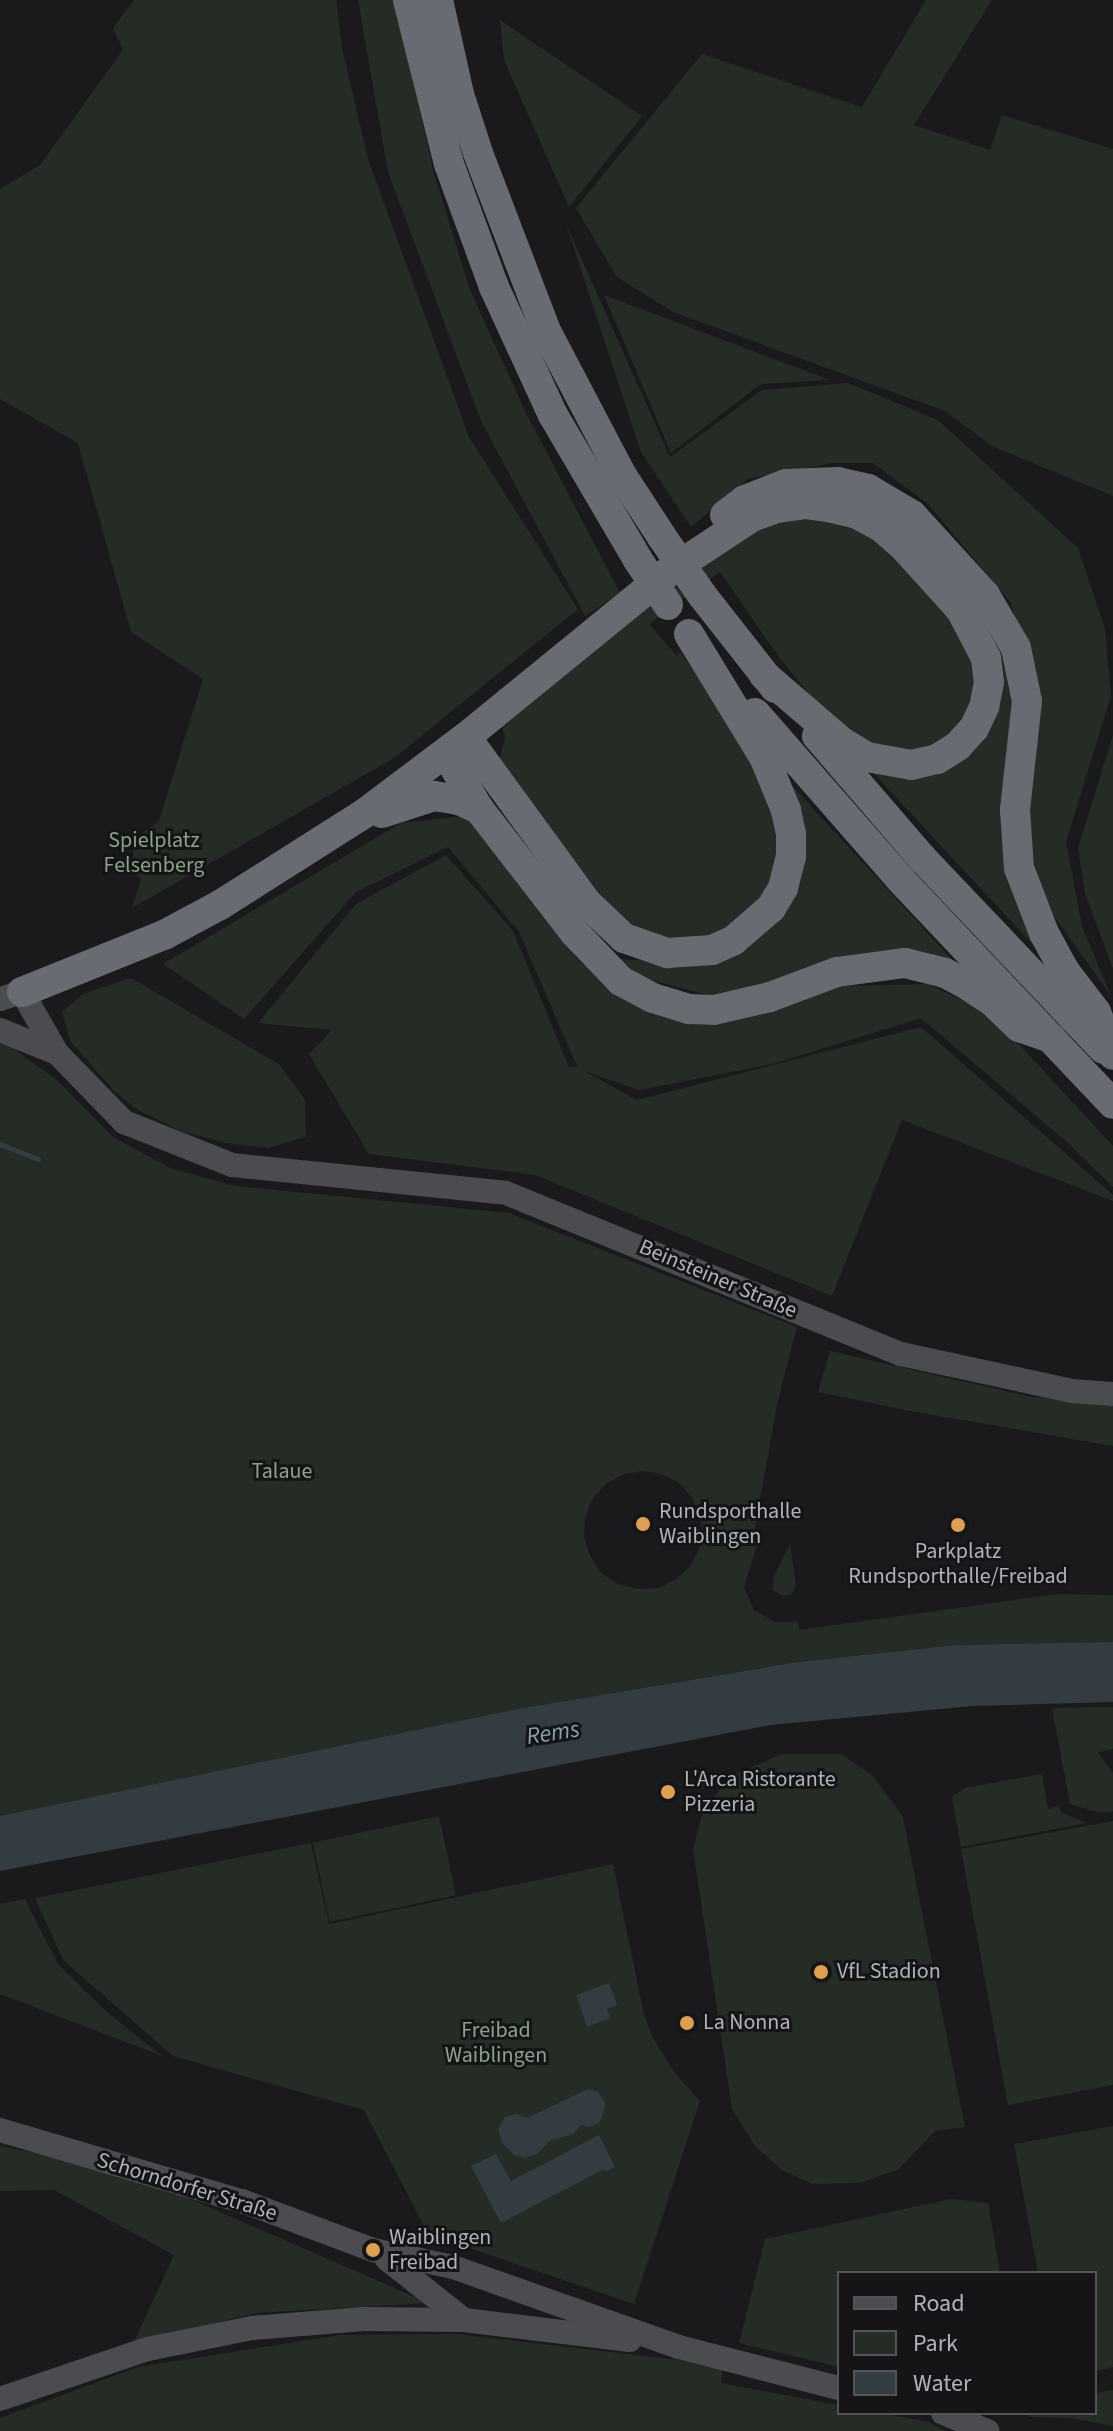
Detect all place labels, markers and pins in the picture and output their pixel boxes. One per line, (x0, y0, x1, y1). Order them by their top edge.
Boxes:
place label: Rundsporthalle Waiblingen (659, 1498, 801, 1550)
marker: Rundsporthalle Waiblingen (634, 1515, 652, 1533)
marker: Parkplatz Rundsporthalle/Freibad (949, 1516, 967, 1534)
place label: Parkplatz Rundsporthalle/Freibad (848, 1538, 1068, 1590)
place label: L'Arca Ristorante Pizzeria (684, 1766, 836, 1818)
marker: L'Arca Ristorante Pizzeria (659, 1783, 677, 1801)
place label: VfL Stadion (837, 1959, 941, 1985)
marker: VfL Stadion (812, 1963, 830, 1981)
place label: La Nonna (703, 2010, 790, 2036)
marker: La Nonna (678, 2014, 696, 2032)
place label: Waiblingen Freibad (389, 2224, 491, 2276)
marker: Waiblingen Freibad (364, 2241, 382, 2259)

